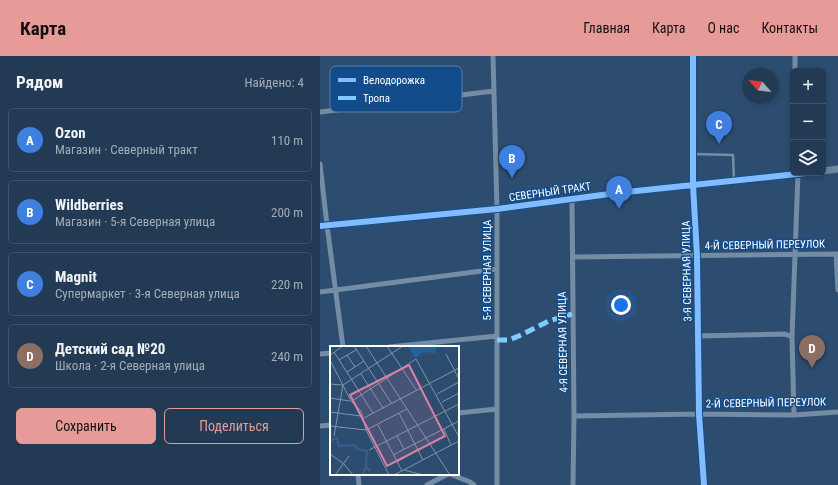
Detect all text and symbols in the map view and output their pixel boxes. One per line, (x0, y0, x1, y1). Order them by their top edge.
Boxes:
text: Карта (20, 17, 66, 40)
text: Главная (583, 20, 630, 36)
text: Карта (652, 20, 685, 36)
text: О нас (707, 20, 739, 36)
text: Контакты (761, 20, 818, 36)
legend (330, 66, 462, 112)
north arrow (742, 68, 778, 104)
map controls (790, 68, 826, 176)
button: + (790, 68, 826, 104)
text: Рядом (16, 72, 63, 92)
text: Велодорожка (363, 74, 425, 87)
text: Найдено: 4 (244, 75, 304, 90)
text: Тропа (363, 92, 390, 105)
button: − (790, 104, 826, 140)
pin: C (706, 111, 732, 144)
text: Ozon (55, 124, 86, 142)
text: A (26, 133, 34, 148)
text: 110 m (271, 133, 303, 148)
button: layers (790, 140, 826, 176)
text: Магазин · Северный тракт (55, 142, 198, 157)
pin: B (499, 145, 525, 178)
pin: A (606, 176, 632, 209)
street label: СЕВЕРНЫЙ ТРАКТ (508, 180, 592, 204)
text: Wildberries (55, 196, 124, 214)
text: B (26, 205, 34, 220)
text: 200 m (271, 205, 303, 220)
text: Магазин · 5-я Северная улица (55, 214, 215, 229)
street label: 5-Я СЕВЕРНАЯ УЛИЦА (481, 219, 494, 320)
street label: 3-Я СЕВЕРНАЯ УЛИЦА (680, 220, 694, 322)
street label: 4-Й СЕВЕРНЫЙ ПЕРЕУЛОК (705, 237, 826, 253)
text: Magnit (55, 268, 97, 286)
text: C (26, 277, 34, 292)
text: 220 m (271, 277, 303, 292)
text: Супермаркет · 3-я Северная улица (55, 286, 240, 301)
street label: 4-Я СЕВЕРНАЯ УЛИЦА (556, 291, 570, 393)
your location (611, 295, 631, 315)
pin: D (799, 335, 825, 368)
text: Детский сад №20 (55, 340, 165, 358)
inset map (330, 346, 459, 475)
text: D (26, 349, 34, 364)
text: 240 m (271, 349, 303, 364)
text: Школа · 2-я Северная улица (55, 358, 205, 373)
street label: 2-Й СЕВЕРНЫЙ ПЕРЕУЛОК (706, 395, 827, 411)
button: Сохранить (16, 408, 156, 444)
button: Поделиться (164, 408, 304, 444)

